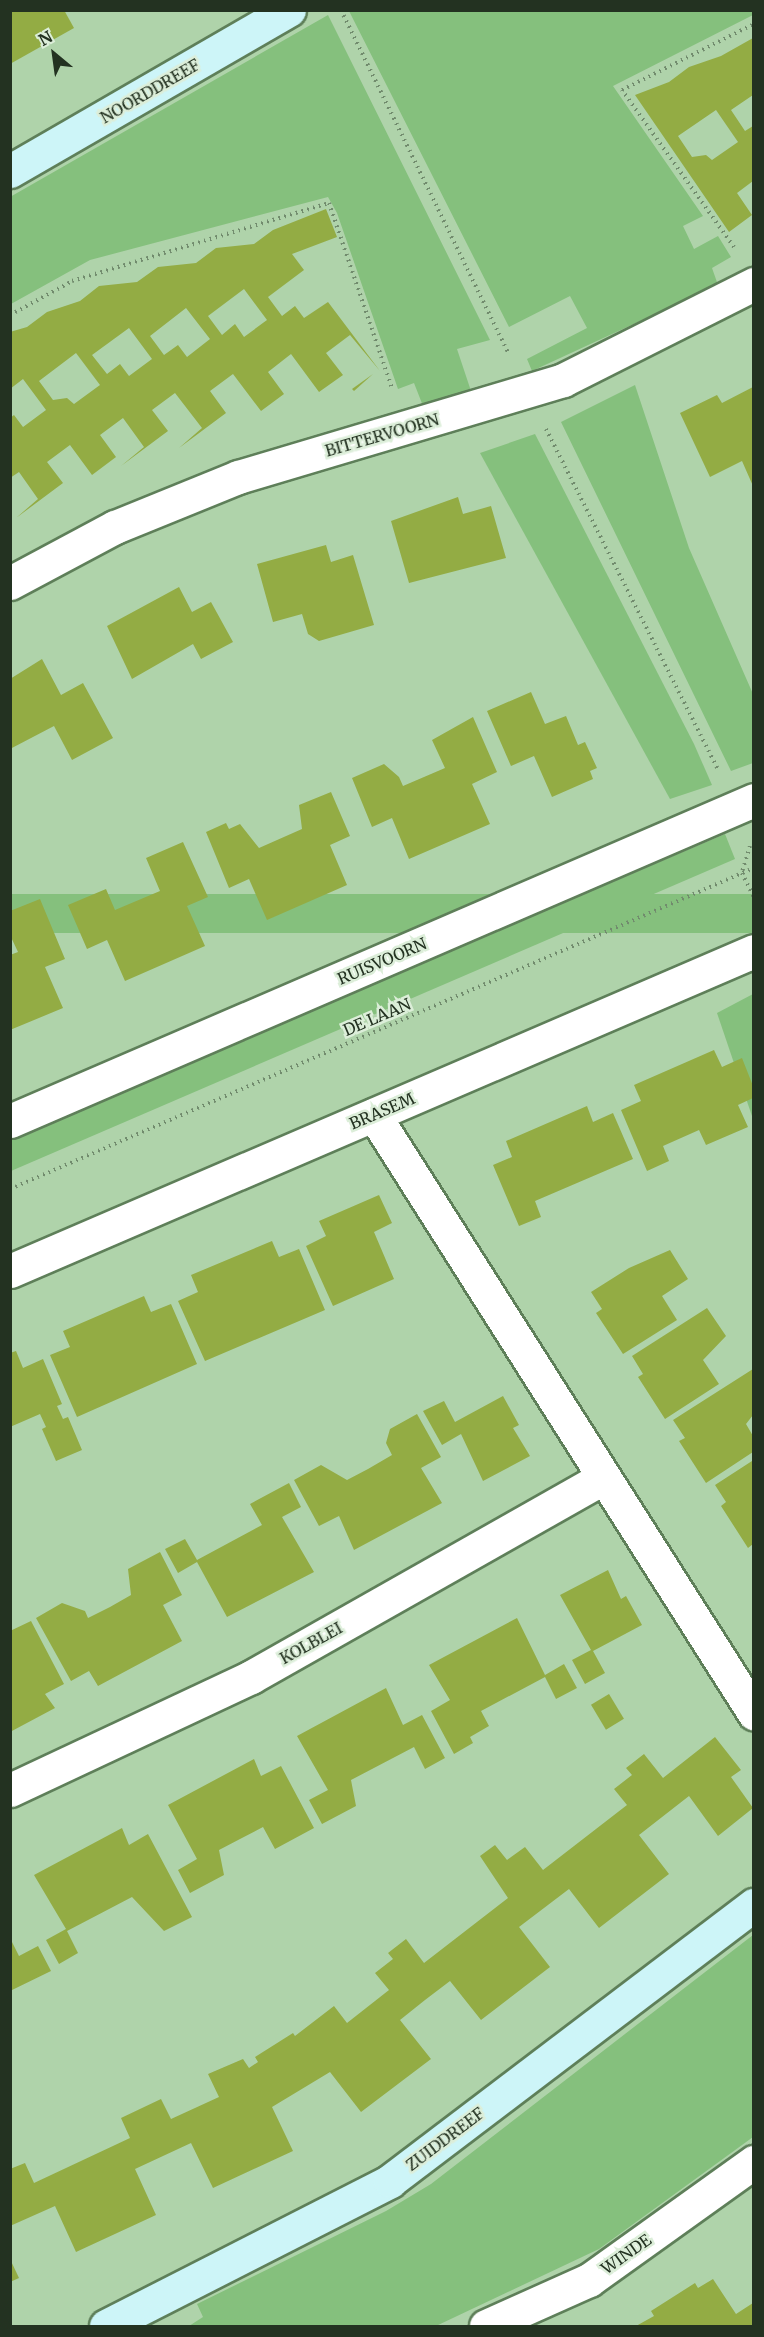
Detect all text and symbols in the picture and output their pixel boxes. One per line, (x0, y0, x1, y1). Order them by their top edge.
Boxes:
north arrow (24, 24, 84, 84)
text: N (35, 26, 56, 50)
street label: NOORDDREEF (97, 55, 203, 127)
street label: BITTERVOORN (323, 410, 441, 460)
street label: RUISVOORN (335, 934, 429, 988)
street label: DE LAAN (340, 994, 414, 1040)
street label: BRASEM (346, 1089, 418, 1133)
street label: KOLBLEI (276, 1618, 346, 1668)
street label: ZUIDDREEF (402, 2103, 488, 2175)
street label: WINDE (597, 2230, 655, 2278)

